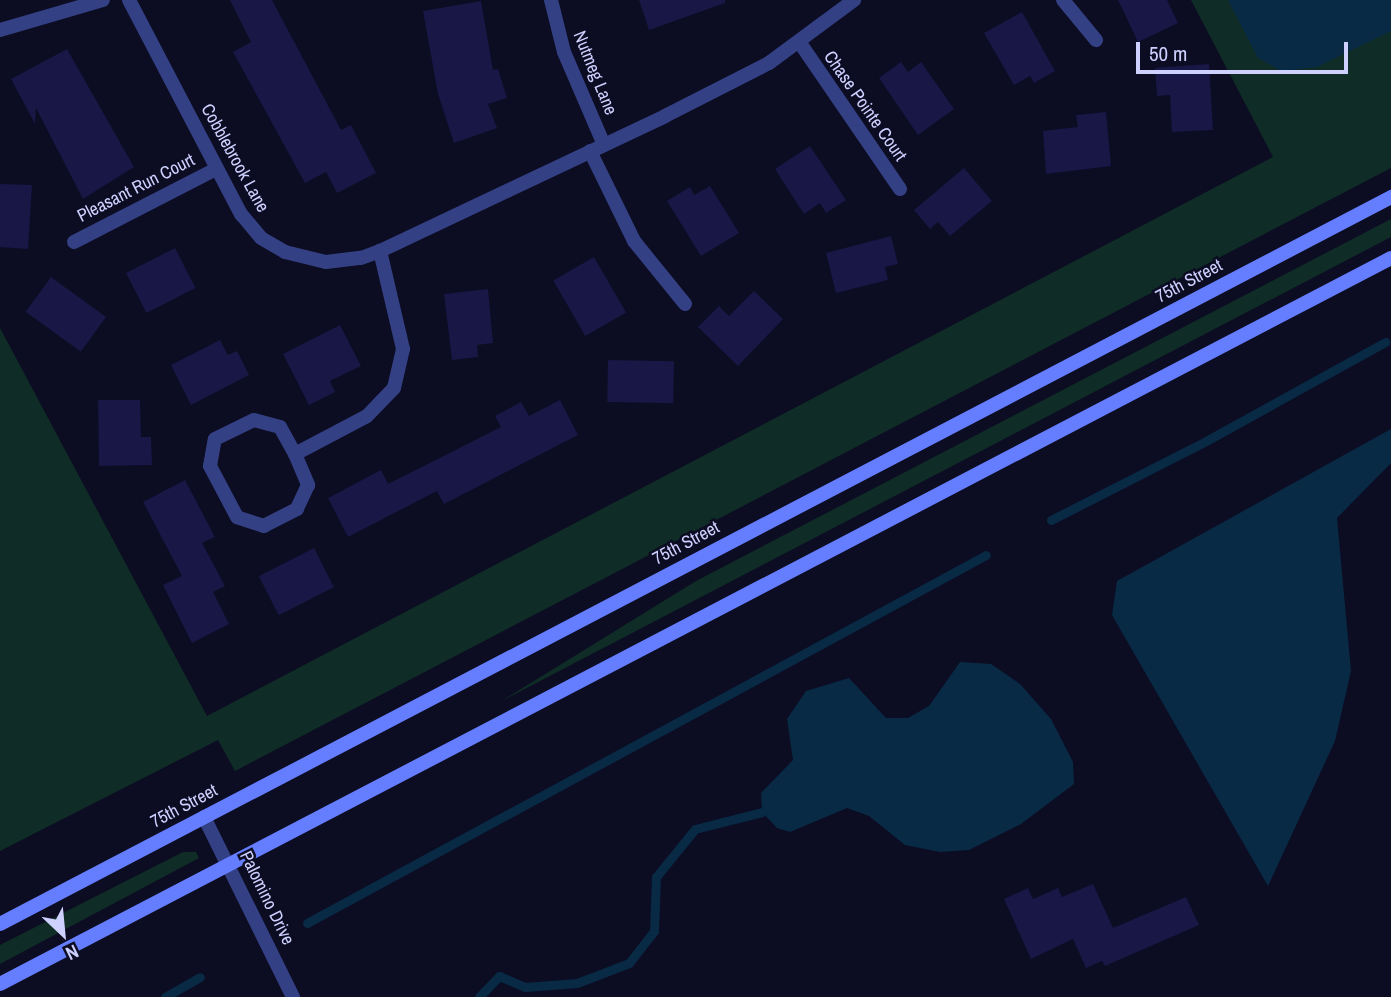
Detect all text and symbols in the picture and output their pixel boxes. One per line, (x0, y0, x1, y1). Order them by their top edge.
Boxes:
street label: Nutmeg Lane (568, 28, 622, 118)
scale bar (1139, 28, 1351, 72)
text: 50 m (1149, 39, 1187, 68)
street label: Chase Pointe Court (819, 47, 911, 165)
street label: Cobblebrook Lane (196, 100, 274, 216)
street label: Pleasant Run Court (74, 149, 198, 227)
street label: 75th Street (1152, 255, 1226, 307)
street label: 75th Street (649, 517, 723, 569)
street label: 75th Street (147, 780, 221, 832)
street label: Palomino Drive (235, 848, 299, 948)
north arrow (28, 899, 98, 969)
text: N (61, 939, 83, 967)

